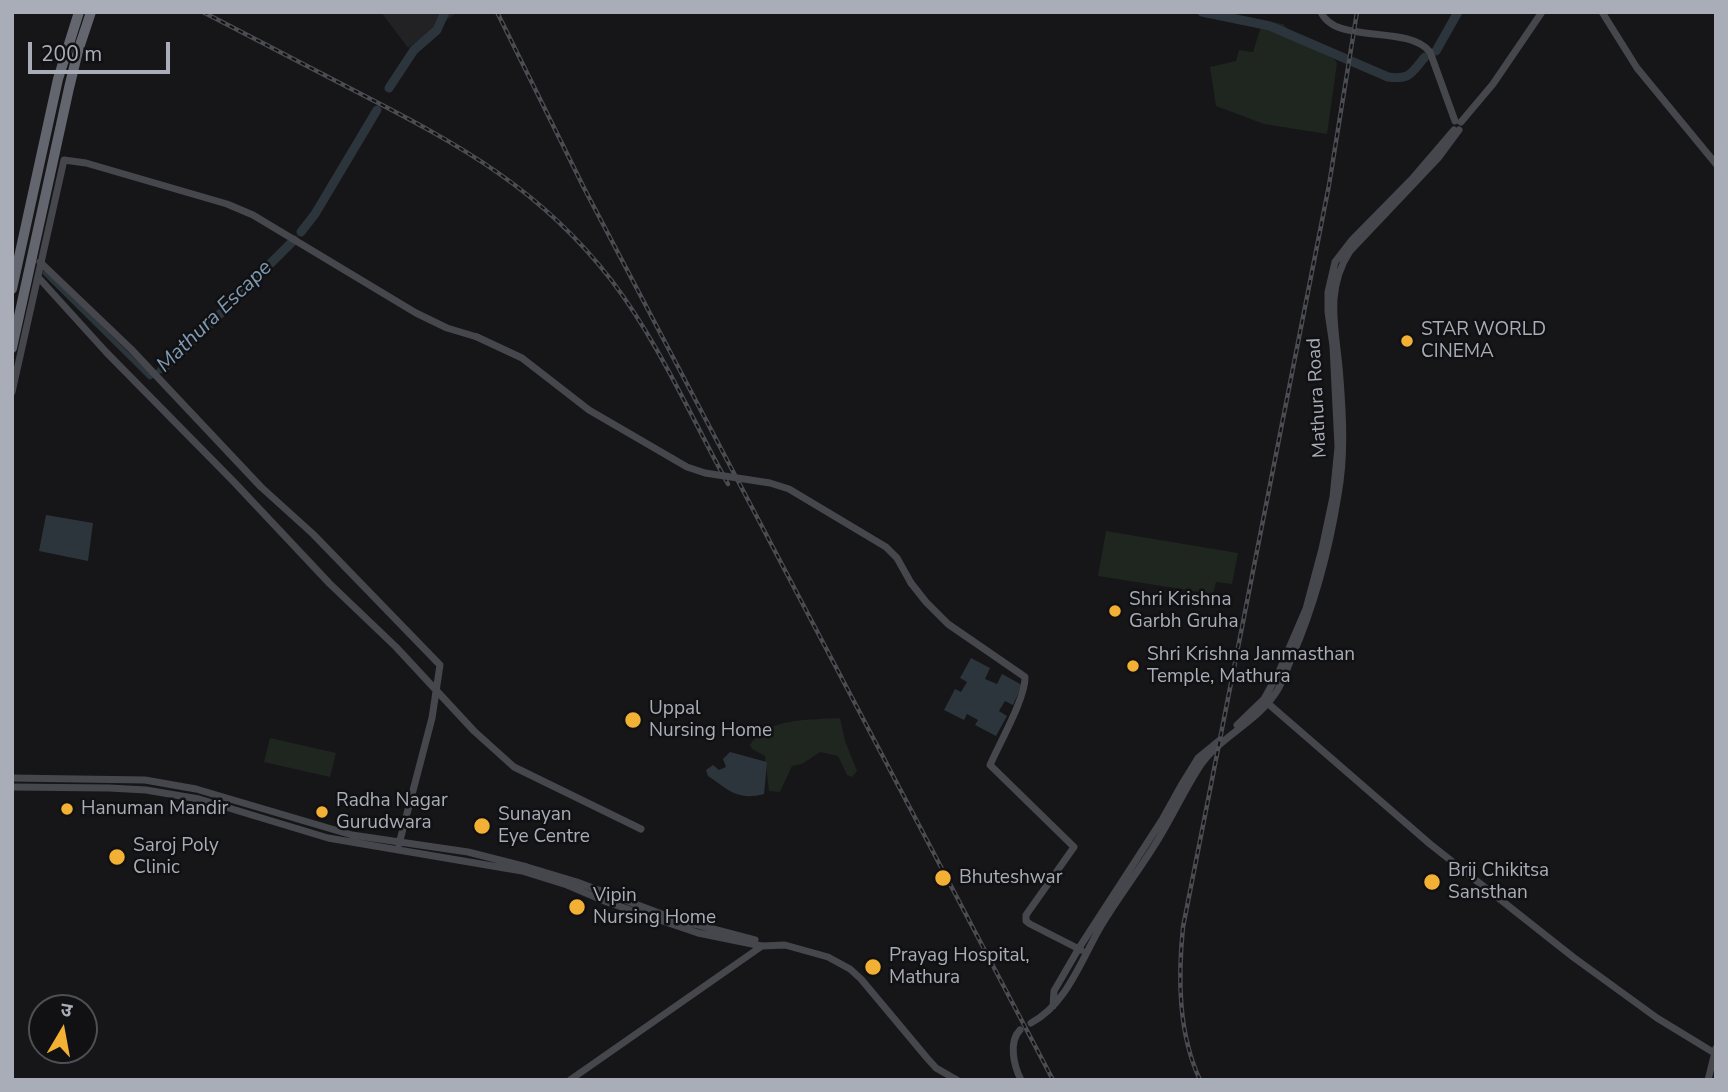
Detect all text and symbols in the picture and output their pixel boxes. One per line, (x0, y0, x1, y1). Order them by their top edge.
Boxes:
scale bar (32, 28, 173, 72)
text: 200 m (41, 40, 102, 68)
water label: Mathura Escape (152, 256, 278, 378)
place label: STAR WORLD CINEMA (1421, 319, 1546, 363)
marker: STAR WORLD CINEMA (1399, 333, 1415, 349)
street label: Mathura Road (1303, 337, 1333, 459)
place label: Shri Krishna Garbh Gruha (1129, 589, 1239, 633)
marker: Shri Krishna Garbh Gruha (1107, 603, 1123, 619)
place label: Shri Krishna Janmasthan Temple, Mathura (1147, 644, 1355, 688)
marker: Shri Krishna Janmasthan Temple, Mathura (1125, 658, 1141, 674)
place label: Uppal Nursing Home (649, 698, 772, 742)
marker: Uppal Nursing Home (623, 710, 643, 730)
place label: Radha Nagar Gurudwara (336, 790, 448, 834)
place label: Hanuman Mandir (81, 798, 228, 820)
marker: Hanuman Mandir (59, 801, 75, 817)
marker: Radha Nagar Gurudwara (314, 804, 330, 820)
place label: Sunayan Eye Centre (498, 804, 590, 848)
marker: Sunayan Eye Centre (472, 816, 492, 836)
place label: Saroj Poly Clinic (133, 835, 219, 879)
marker: Saroj Poly Clinic (107, 847, 127, 867)
place label: Brij Chikitsa Sansthan (1448, 860, 1549, 904)
place label: Bhuteshwar (959, 867, 1062, 889)
marker: Bhuteshwar (933, 868, 953, 888)
marker: Brij Chikitsa Sansthan (1422, 872, 1442, 892)
place label: Vipin Nursing Home (593, 885, 716, 929)
marker: Vipin Nursing Home (567, 897, 587, 917)
place label: Prayag Hospital, Mathura (889, 945, 1030, 989)
marker: Prayag Hospital, Mathura (863, 957, 883, 977)
north arrow (28, 994, 98, 1064)
text: उ (59, 997, 74, 1024)

